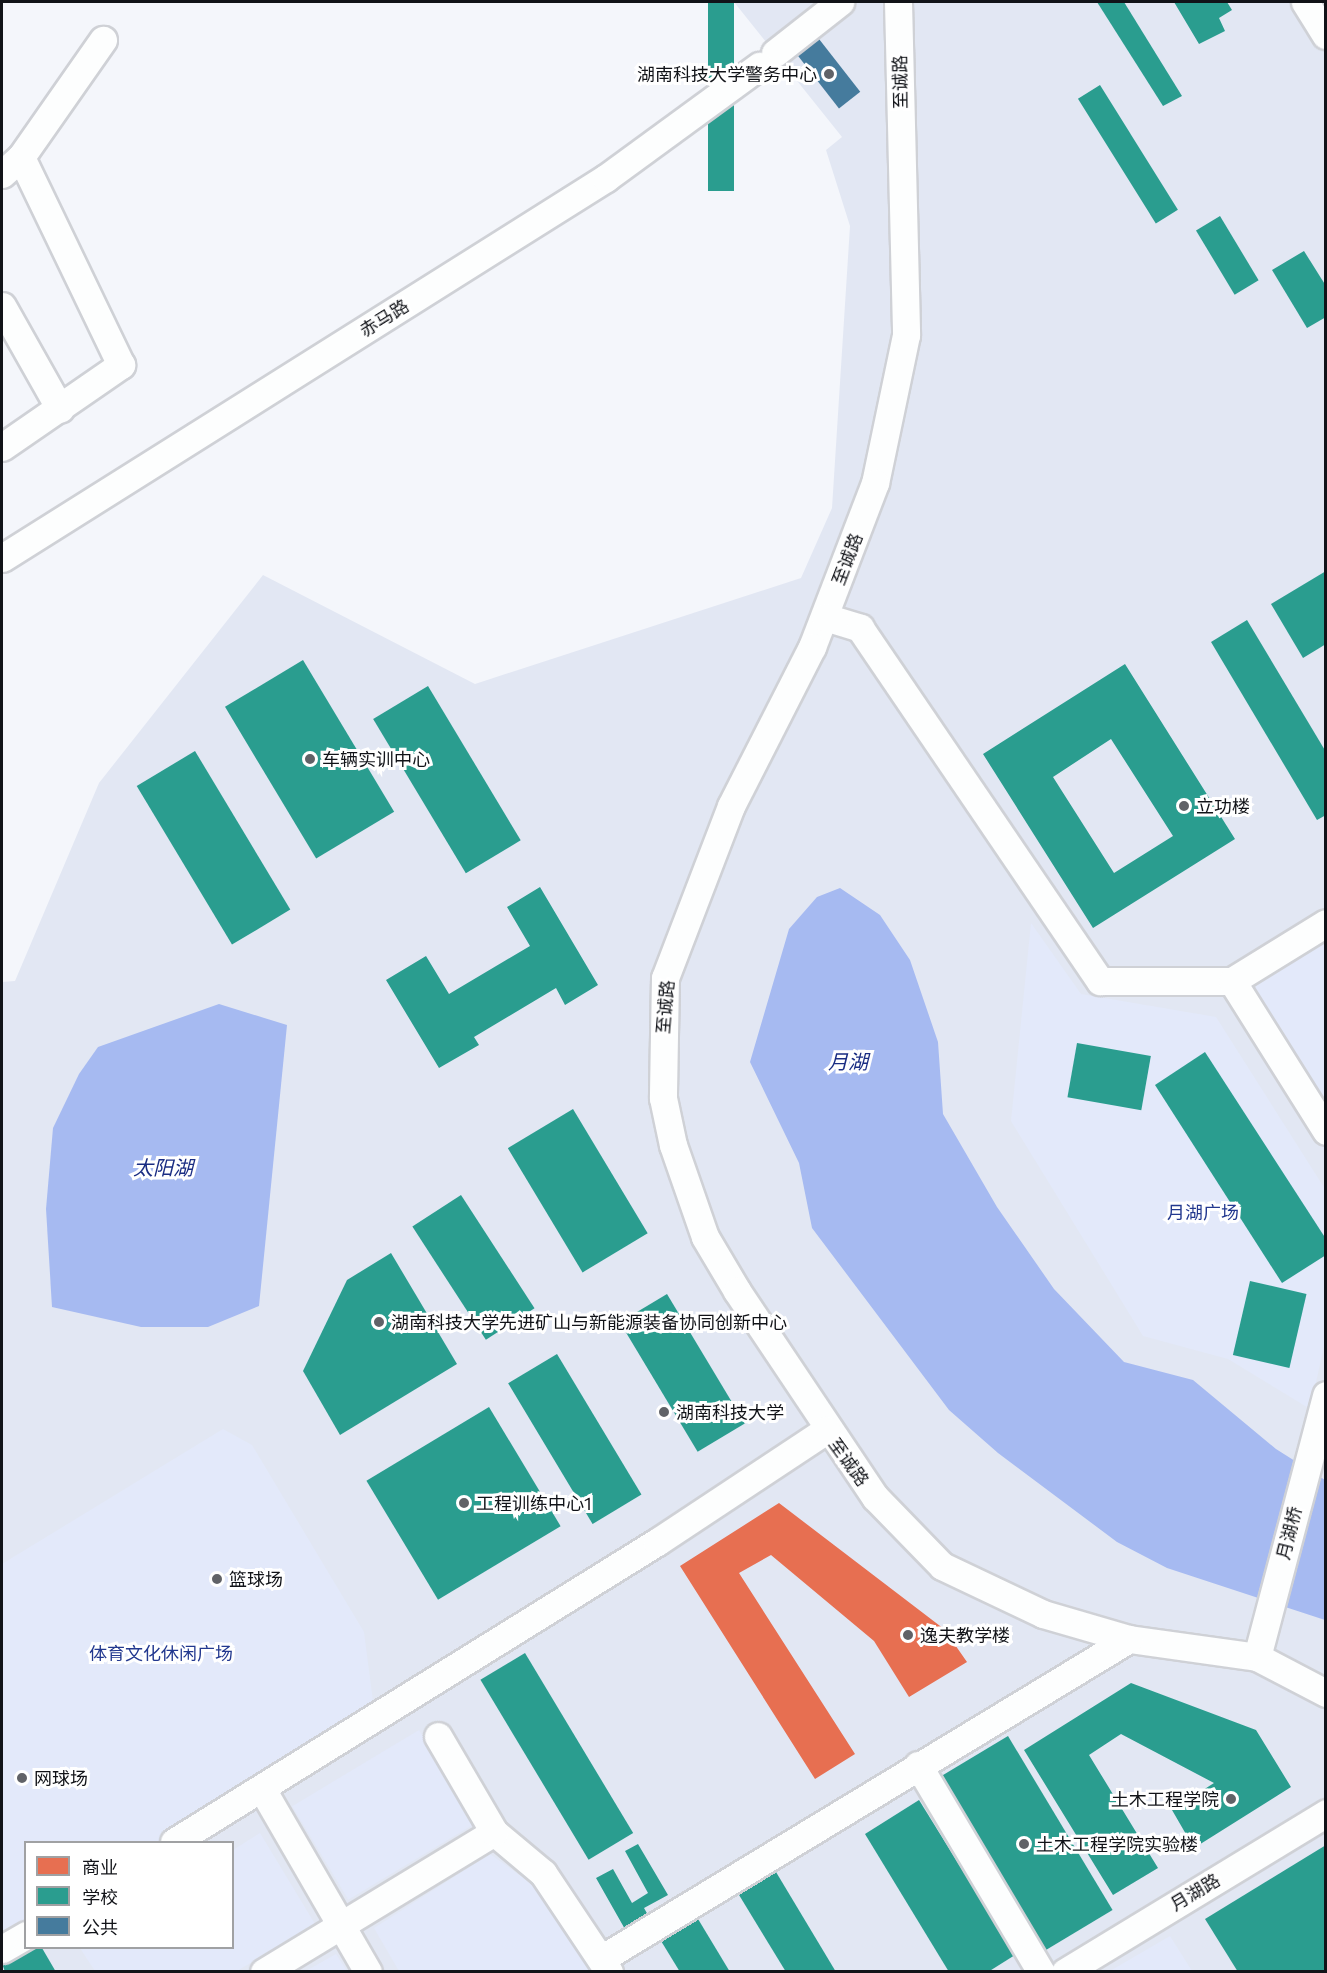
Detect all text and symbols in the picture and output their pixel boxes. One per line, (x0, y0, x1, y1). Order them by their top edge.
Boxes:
street label: 至诚路 (889, 55, 911, 109)
place label: 湖南科技大学警务中心 (637, 63, 817, 85)
marker: 湖南科技大学警务中心 (822, 67, 836, 81)
street label: 赤马路 (355, 295, 413, 341)
street label: 至诚路 (827, 530, 867, 588)
place label: 车辆实训中心 (322, 748, 430, 770)
marker: 车辆实训中心 (303, 752, 317, 766)
place label: 立功楼 (1196, 795, 1250, 817)
marker: 立功楼 (1177, 799, 1191, 813)
street label: 至诚路 (652, 979, 678, 1035)
water label: 月湖 (828, 1049, 868, 1073)
water label: 太阳湖 (133, 1155, 193, 1179)
park label: 月湖广场 (1167, 1201, 1239, 1223)
place label: 湖南科技大学先进矿山与新能源装备协同创新中心 (391, 1311, 787, 1333)
marker: 湖南科技大学先进矿山与新能源装备协同创新中心 (372, 1315, 386, 1329)
place label: 湖南科技大学 (676, 1401, 784, 1423)
marker: 湖南科技大学 (657, 1405, 671, 1419)
street label: 至诚路 (824, 1434, 874, 1490)
place label: 工程训练中心1 (476, 1492, 592, 1514)
marker: 工程训练中心1 (457, 1496, 471, 1510)
street label: 月湖桥 (1272, 1504, 1306, 1562)
place label: 篮球场 (229, 1568, 283, 1590)
marker: 篮球场 (210, 1572, 224, 1586)
place label: 逸夫教学楼 (920, 1624, 1010, 1646)
marker: 逸夫教学楼 (901, 1628, 915, 1642)
park label: 体育文化休闲广场 (89, 1642, 233, 1664)
place label: 网球场 (34, 1767, 88, 1789)
marker: 网球场 (15, 1771, 29, 1785)
place label: 土木工程学院 (1111, 1788, 1219, 1810)
marker: 土木工程学院 (1224, 1792, 1238, 1806)
place label: 土木工程学院实验楼 (1036, 1833, 1198, 1855)
marker: 土木工程学院实验楼 (1017, 1837, 1031, 1851)
legend (24, 1841, 234, 1949)
text: 商业 (82, 1856, 118, 1878)
street label: 月湖路 (1166, 1869, 1224, 1915)
text: 学校 (82, 1886, 118, 1908)
text: 公共 (82, 1916, 118, 1938)

